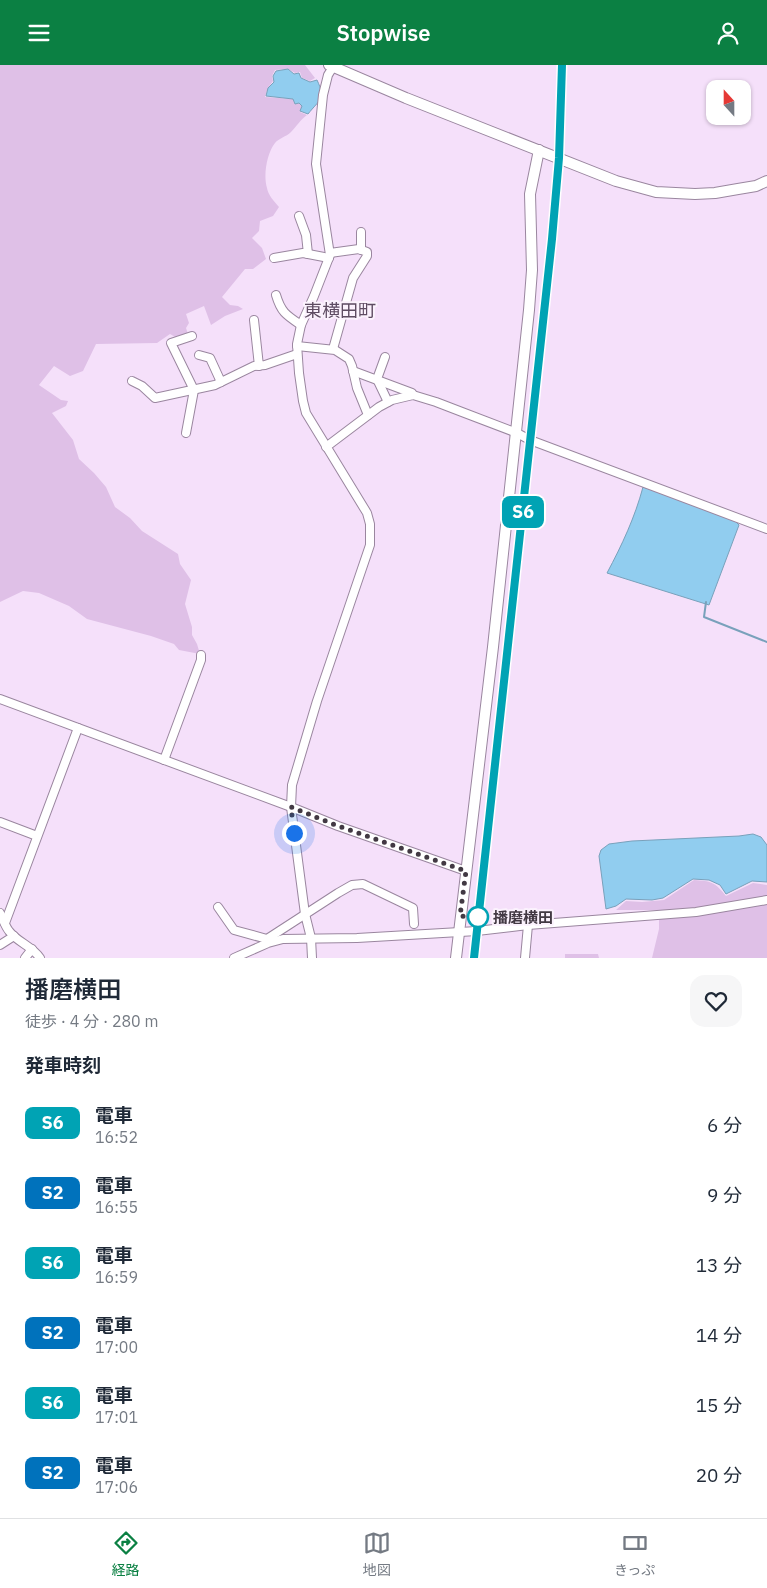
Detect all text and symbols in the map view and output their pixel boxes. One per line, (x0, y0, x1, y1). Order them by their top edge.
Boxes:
text: Stopwise (336, 18, 431, 47)
icon: menu (25, 19, 53, 47)
icon: person (714, 19, 742, 47)
north arrow (706, 80, 751, 125)
map controls (706, 80, 751, 125)
district label: 東横田町 (304, 299, 376, 322)
line badge: S6 (500, 496, 546, 528)
text: S6 (512, 500, 534, 523)
your location (282, 821, 307, 846)
marker: 播磨横田 (467, 906, 489, 928)
place label: 播磨横田 (493, 908, 553, 927)
text: 播磨横田 (25, 973, 121, 1005)
button: heart (690, 975, 742, 1027)
text: 徒歩 · 4 分 · 280 m (25, 1011, 158, 1031)
text: 発車時刻 (25, 1053, 101, 1077)
text: 電車 (95, 1103, 133, 1127)
text: S6 (41, 1111, 64, 1134)
text: 6 分 (707, 1113, 742, 1137)
text: 16:52 (95, 1127, 138, 1147)
text: 電車 (95, 1173, 133, 1197)
text: S2 (41, 1181, 64, 1204)
text: 9 分 (707, 1183, 742, 1207)
text: 16:55 (95, 1197, 138, 1217)
text: 電車 (95, 1243, 133, 1267)
text: S6 (41, 1251, 64, 1274)
text: 13 分 (696, 1253, 742, 1277)
text: 16:59 (95, 1267, 138, 1287)
text: 電車 (95, 1313, 133, 1337)
text: S2 (41, 1321, 64, 1344)
text: 14 分 (696, 1323, 742, 1347)
text: 17:00 (95, 1337, 138, 1357)
text: 電車 (95, 1383, 133, 1407)
text: S6 (41, 1391, 64, 1414)
text: 15 分 (696, 1393, 742, 1417)
text: 17:01 (95, 1407, 138, 1427)
text: 電車 (95, 1453, 133, 1477)
text: S2 (41, 1461, 64, 1484)
text: 20 分 (696, 1463, 742, 1487)
text: 17:06 (95, 1477, 138, 1497)
tab: 経路 (112, 1529, 140, 1579)
tab: 地図 (363, 1529, 391, 1579)
tab: きっぷ (614, 1529, 655, 1579)

